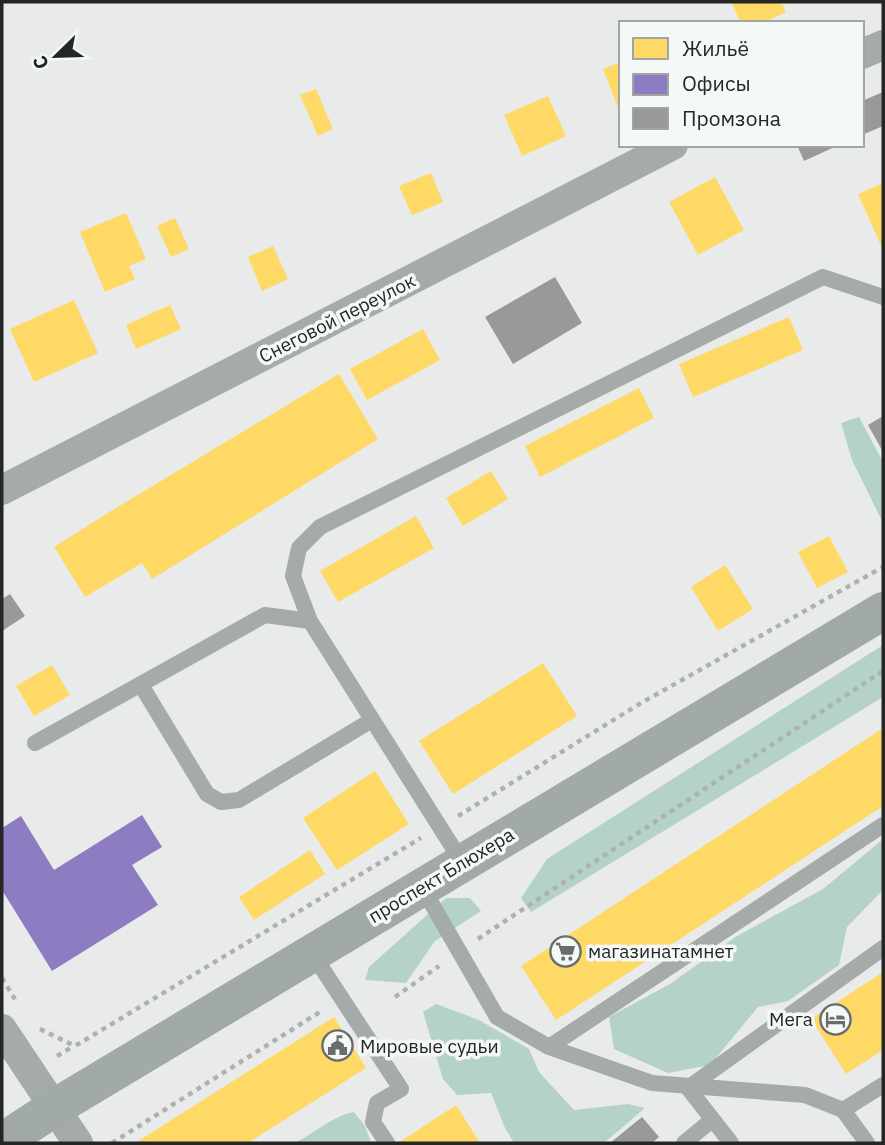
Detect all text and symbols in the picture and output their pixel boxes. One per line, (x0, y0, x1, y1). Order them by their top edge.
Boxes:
north arrow (21, 21, 91, 91)
legend (619, 21, 864, 147)
text: Жильё (682, 34, 749, 62)
text: С (27, 52, 54, 73)
text: Офисы (682, 69, 751, 97)
text: Промзона (682, 104, 781, 132)
street label: Снеговой переулок (255, 268, 419, 368)
street label: проспект Блюхера (364, 822, 518, 928)
supermarket icon: магазинатамнет (548, 934, 582, 968)
place label: магазинатамнет (588, 939, 734, 963)
hotel icon: Мега (819, 1002, 853, 1036)
place label: Мега (769, 1007, 813, 1031)
public building icon: Мировые судьи (320, 1029, 354, 1063)
place label: Мировые судьи (360, 1034, 499, 1058)

